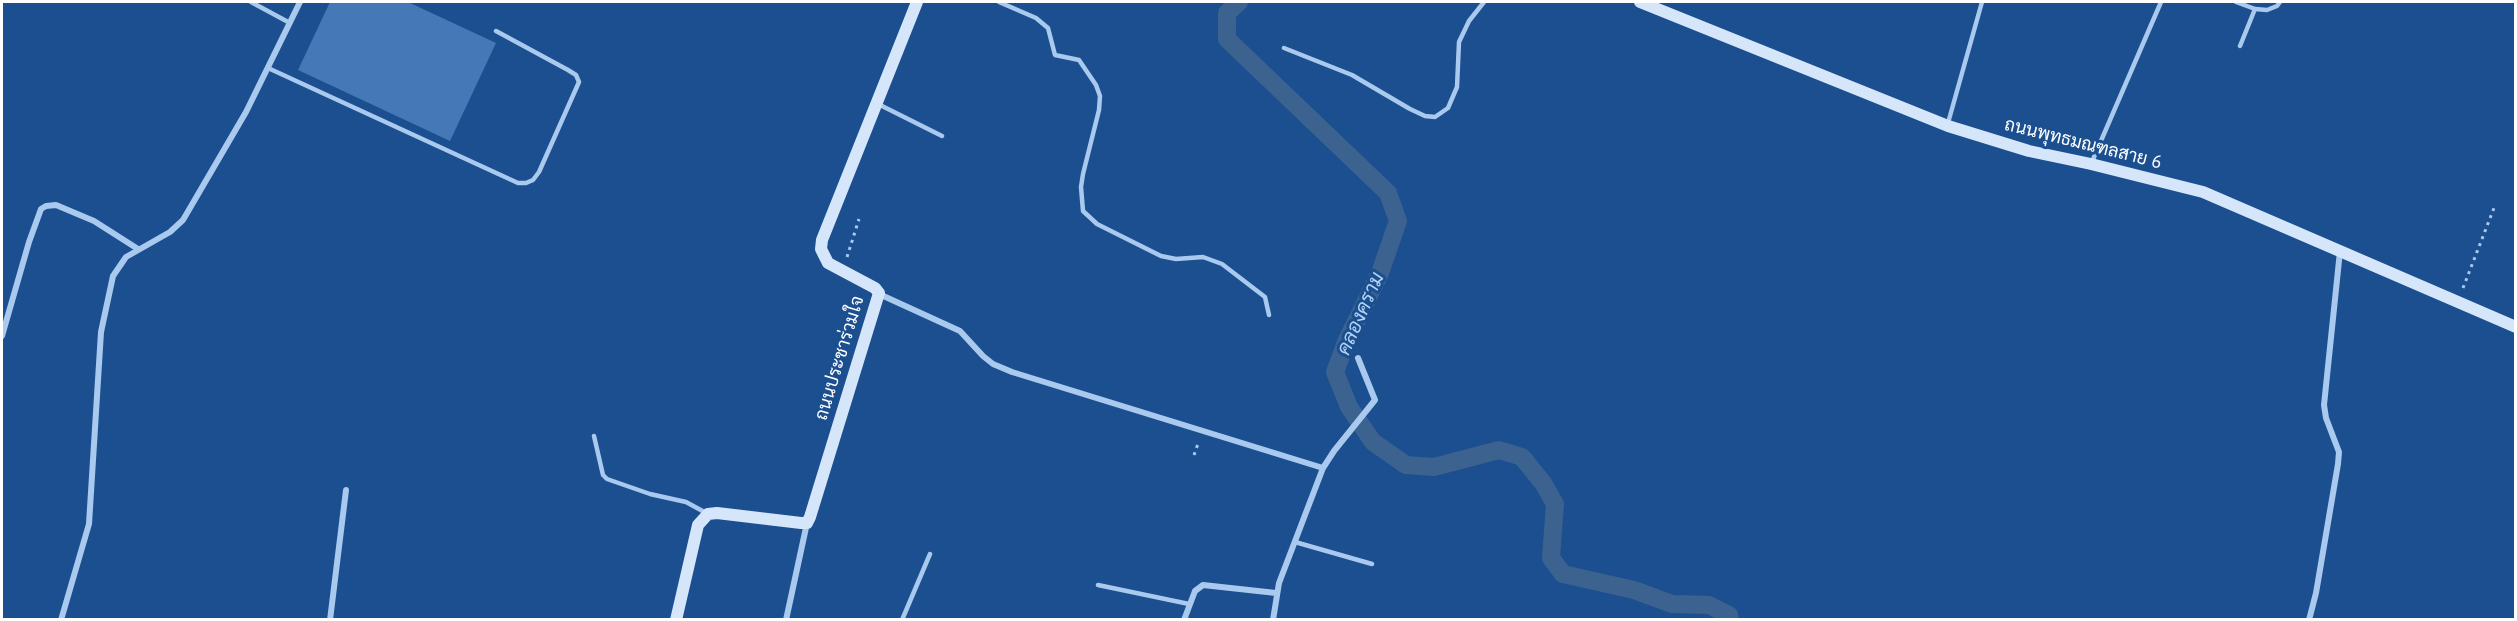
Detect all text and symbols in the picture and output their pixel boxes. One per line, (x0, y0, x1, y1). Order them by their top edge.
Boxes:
street label: ถนนพุทธมณฑลสาย 6 (2002, 114, 2164, 174)
water label: คลองคราม (1332, 269, 1390, 359)
street label: ถนนประชาร่วมใจ (811, 293, 869, 423)

